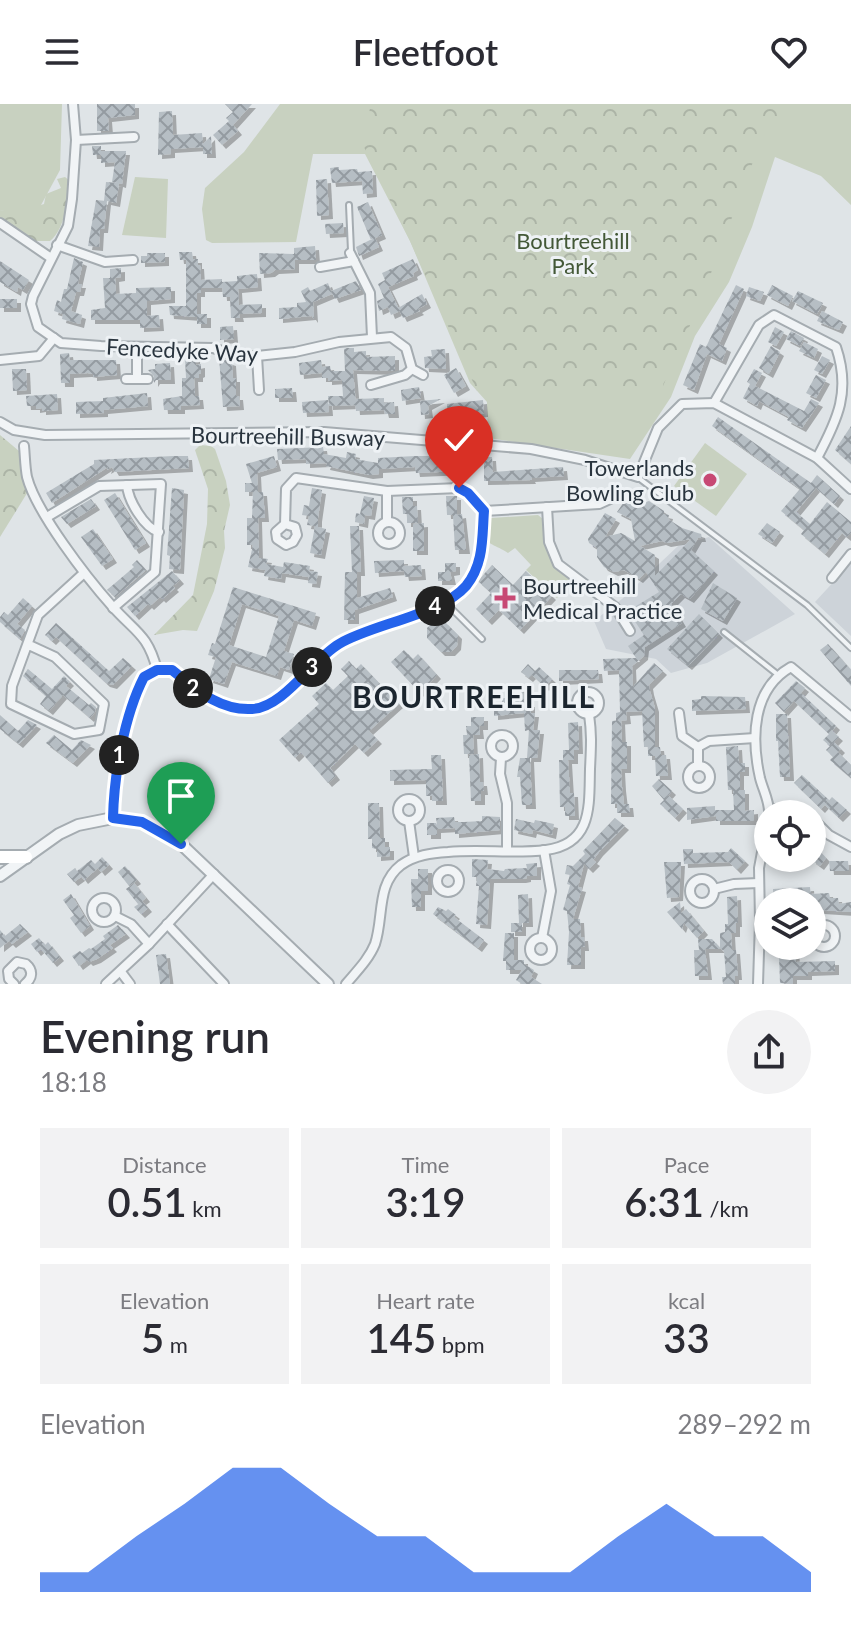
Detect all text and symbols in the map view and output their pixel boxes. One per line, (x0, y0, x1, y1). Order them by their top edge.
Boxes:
icon: menu (40, 30, 84, 74)
text: Fleetfoot (353, 30, 498, 74)
icon: heart (767, 30, 811, 74)
park label: Bourtreehill Park (516, 227, 630, 279)
street label: Fencedyke Way (105, 333, 259, 367)
pin (425, 406, 493, 488)
icon: check (437, 418, 481, 462)
street label: Bourtreehill Busway (191, 421, 386, 451)
place label: Towerlands Bowling Club (566, 454, 694, 506)
marker: Towerlands Bowling Club (701, 471, 719, 489)
place label: Bourtreehill Medical Practice (523, 572, 682, 624)
pin: 4 (415, 586, 455, 626)
marker: Bourtreehill Medical Practice (494, 587, 516, 609)
text: 4 (429, 592, 441, 619)
pin: 3 (292, 647, 332, 687)
text: 3 (306, 653, 318, 680)
pin: 2 (173, 668, 213, 708)
text: 2 (187, 674, 199, 701)
district label: BOURTREEHILL (352, 678, 596, 714)
pin: 1 (99, 735, 139, 775)
text: 1 (113, 741, 125, 768)
pin (147, 762, 215, 844)
icon: arrive (159, 774, 203, 818)
map controls (754, 800, 826, 960)
button: locate (754, 800, 826, 872)
button: layers (754, 888, 826, 960)
text: Evening run (40, 1010, 270, 1062)
button: share (727, 1010, 811, 1094)
text: 18:18 (40, 1066, 107, 1098)
text: Distance (122, 1151, 207, 1178)
text: Time (402, 1151, 449, 1178)
text: Pace (664, 1151, 709, 1178)
text: 0.51 (108, 1178, 187, 1226)
text: 3:19 (386, 1178, 465, 1226)
text: 6:31 (624, 1178, 704, 1226)
text: km (187, 1195, 221, 1222)
text: /km (704, 1195, 749, 1222)
text: Elevation (120, 1287, 209, 1314)
text: Heart rate (376, 1287, 475, 1314)
text: kcal (668, 1287, 705, 1314)
text: 5 (141, 1314, 164, 1362)
text: 145 (367, 1314, 436, 1362)
text: 33 (663, 1314, 710, 1362)
text: m (164, 1331, 188, 1358)
text: bpm (436, 1331, 485, 1358)
text: Elevation (40, 1408, 146, 1440)
text: 289–292 m (677, 1408, 811, 1440)

